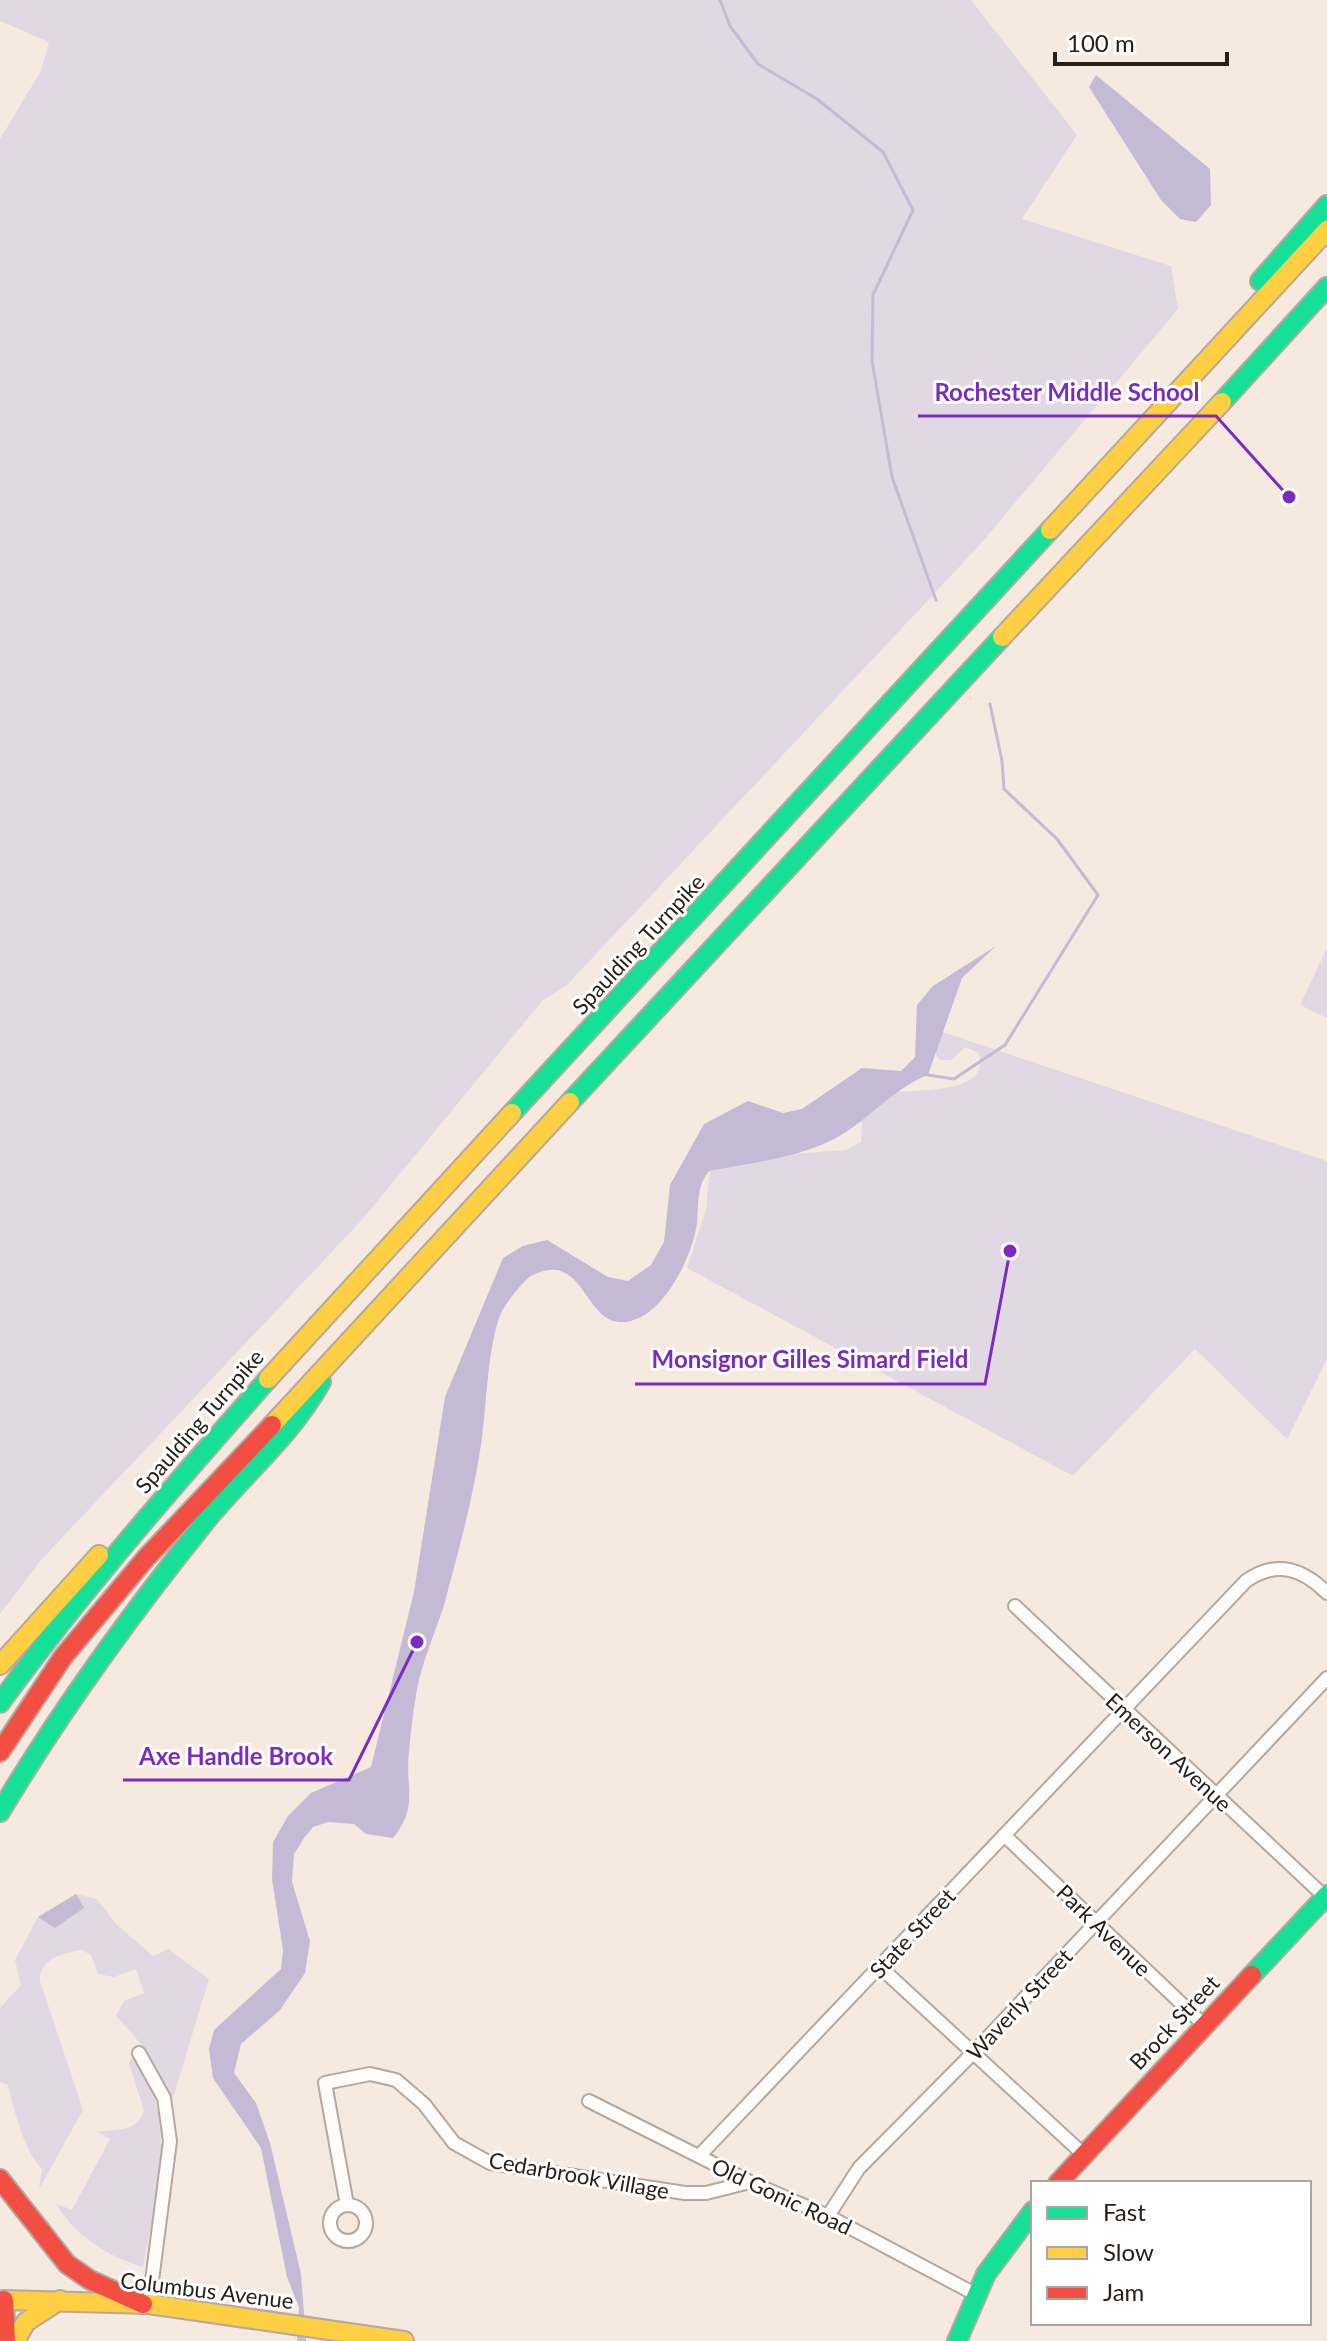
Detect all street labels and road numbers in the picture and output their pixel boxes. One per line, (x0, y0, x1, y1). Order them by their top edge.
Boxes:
street label: Spaulding Turnpike (566, 868, 710, 1020)
street label: Spaulding Turnpike (129, 1344, 269, 1498)
street label: Emerson Avenue (1101, 1687, 1237, 1817)
street label: Park Avenue (1051, 1878, 1157, 1982)
street label: State Street (864, 1882, 961, 1984)
street label: Waverly Street (961, 1943, 1078, 2065)
street label: Brock Street (1123, 1969, 1225, 2075)
street label: Cedarbrook Village (487, 2146, 671, 2204)
street label: Old Gonic Road (708, 2152, 856, 2240)
street label: Columbus Avenue (119, 2266, 295, 2314)

